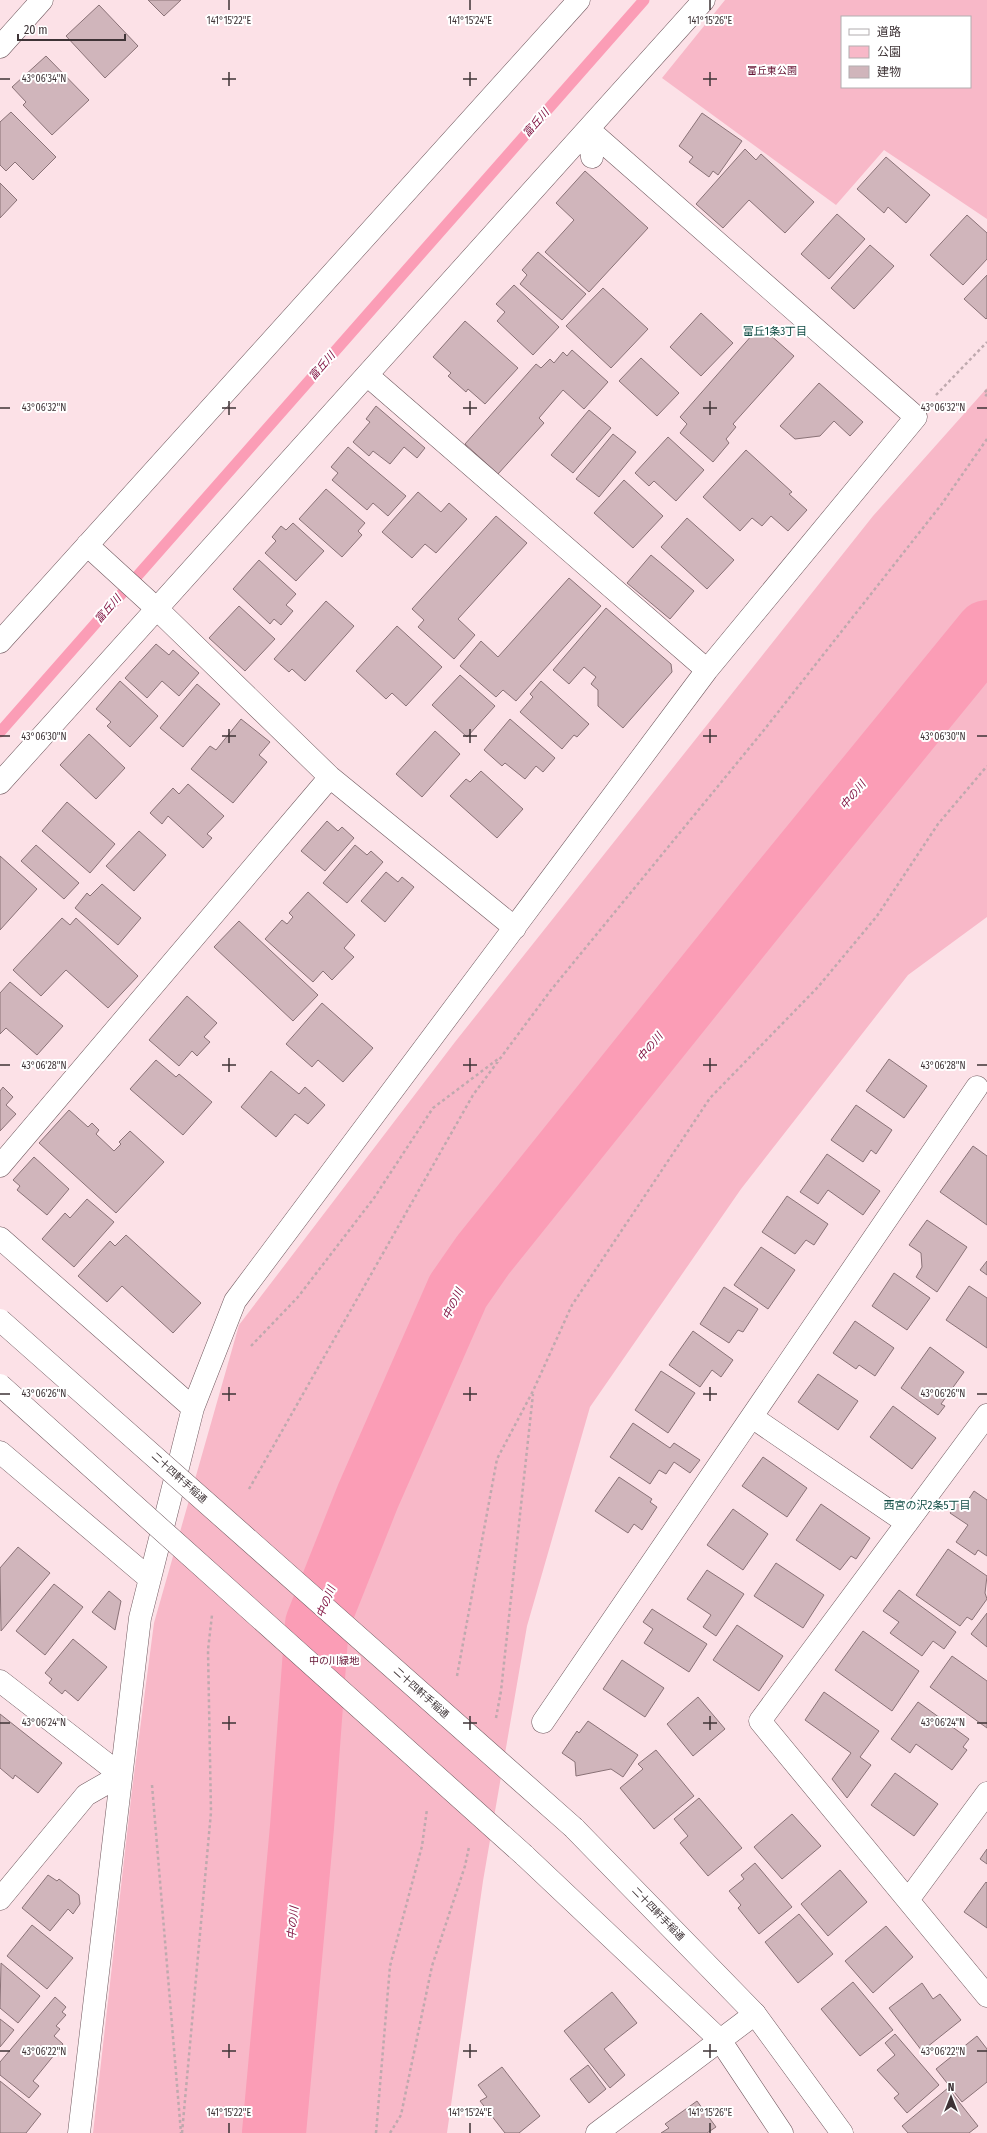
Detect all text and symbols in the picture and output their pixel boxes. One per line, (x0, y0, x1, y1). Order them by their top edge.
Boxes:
text: 141°15'22"E (207, 15, 251, 27)
text: 141°15'24"E (448, 15, 492, 27)
text: 141°15'26"E (688, 15, 733, 27)
scale bar (18, 16, 125, 42)
legend (841, 16, 971, 88)
text: 20 m (24, 23, 48, 37)
text: 道路 (877, 25, 901, 39)
text: 公園 (877, 45, 901, 59)
park label: 富丘東公園 (747, 65, 797, 77)
text: 建物 (877, 65, 901, 79)
text: 43°06'34"N (22, 73, 66, 85)
water label: 富丘川 (520, 106, 552, 140)
district label: 富丘1条3丁目 (743, 325, 807, 338)
water label: 富丘川 (306, 349, 338, 383)
text: 43°06'32"N (22, 402, 66, 414)
text: 43°06'32"N (921, 402, 965, 414)
water label: 富丘川 (92, 592, 124, 626)
text: 43°06'30"N (21, 731, 67, 743)
text: 43°06'30"N (920, 731, 966, 743)
water label: 中の川 (838, 777, 869, 812)
water label: 中の川 (635, 1029, 666, 1064)
text: 43°06'28"N (22, 1060, 67, 1072)
text: 43°06'28"N (921, 1060, 966, 1072)
water label: 中の川 (440, 1285, 467, 1322)
text: 43°06'26"N (22, 1388, 66, 1400)
text: 43°06'26"N (921, 1388, 965, 1400)
street label: 二十四軒手稲通 (149, 1450, 209, 1506)
district label: 西宮の沢2条5丁目 (884, 1499, 970, 1512)
water label: 中の川 (314, 1583, 339, 1620)
park label: 中の川緑地 (309, 1655, 360, 1667)
street label: 二十四軒手稲通 (391, 1665, 451, 1721)
text: 43°06'24"N (22, 1717, 66, 1729)
text: 43°06'24"N (921, 1717, 965, 1729)
street label: 二十四軒手稲通 (629, 1885, 687, 1943)
water label: 中の川 (285, 1905, 301, 1940)
text: 43°06'22"N (22, 2046, 66, 2058)
text: 43°06'22"N (921, 2046, 965, 2058)
north arrow (931, 2077, 971, 2117)
text: N (948, 2081, 954, 2094)
text: 141°15'22"E (207, 2107, 251, 2119)
text: 141°15'24"E (448, 2107, 492, 2119)
text: 141°15'26"E (688, 2107, 733, 2119)

